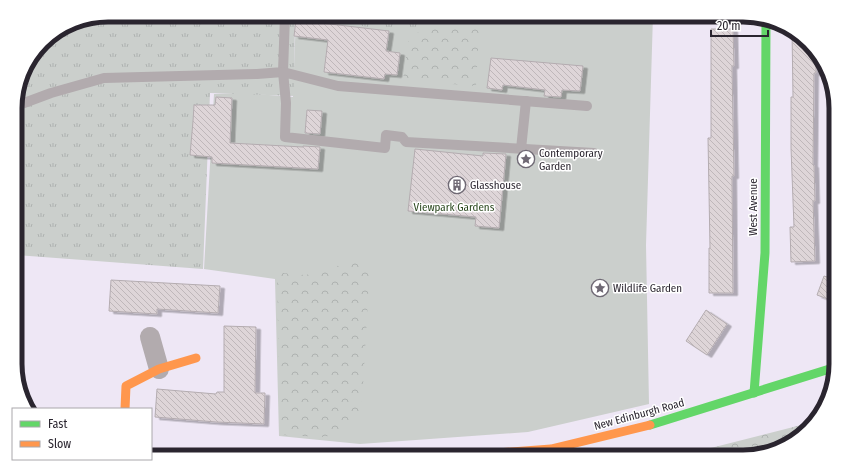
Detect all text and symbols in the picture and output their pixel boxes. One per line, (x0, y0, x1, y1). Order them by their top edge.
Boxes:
scale bar (711, 12, 768, 38)
text: 20 m (717, 19, 741, 33)
place label: Contemporary Garden (539, 147, 603, 173)
place icon: Contemporary Garden (516, 149, 536, 169)
building icon: Glasshouse (447, 175, 467, 195)
street label: West Avenue (747, 178, 760, 236)
place label: Glasshouse (470, 179, 521, 192)
park label: Viewpark Gardens (414, 201, 495, 214)
place icon: Wildlife Garden (590, 278, 610, 298)
place label: Wildlife Garden (613, 282, 682, 295)
street label: New Edinburgh Road (593, 396, 686, 433)
legend (12, 408, 152, 460)
text: Fast (48, 417, 67, 431)
text: Slow (48, 437, 71, 451)

